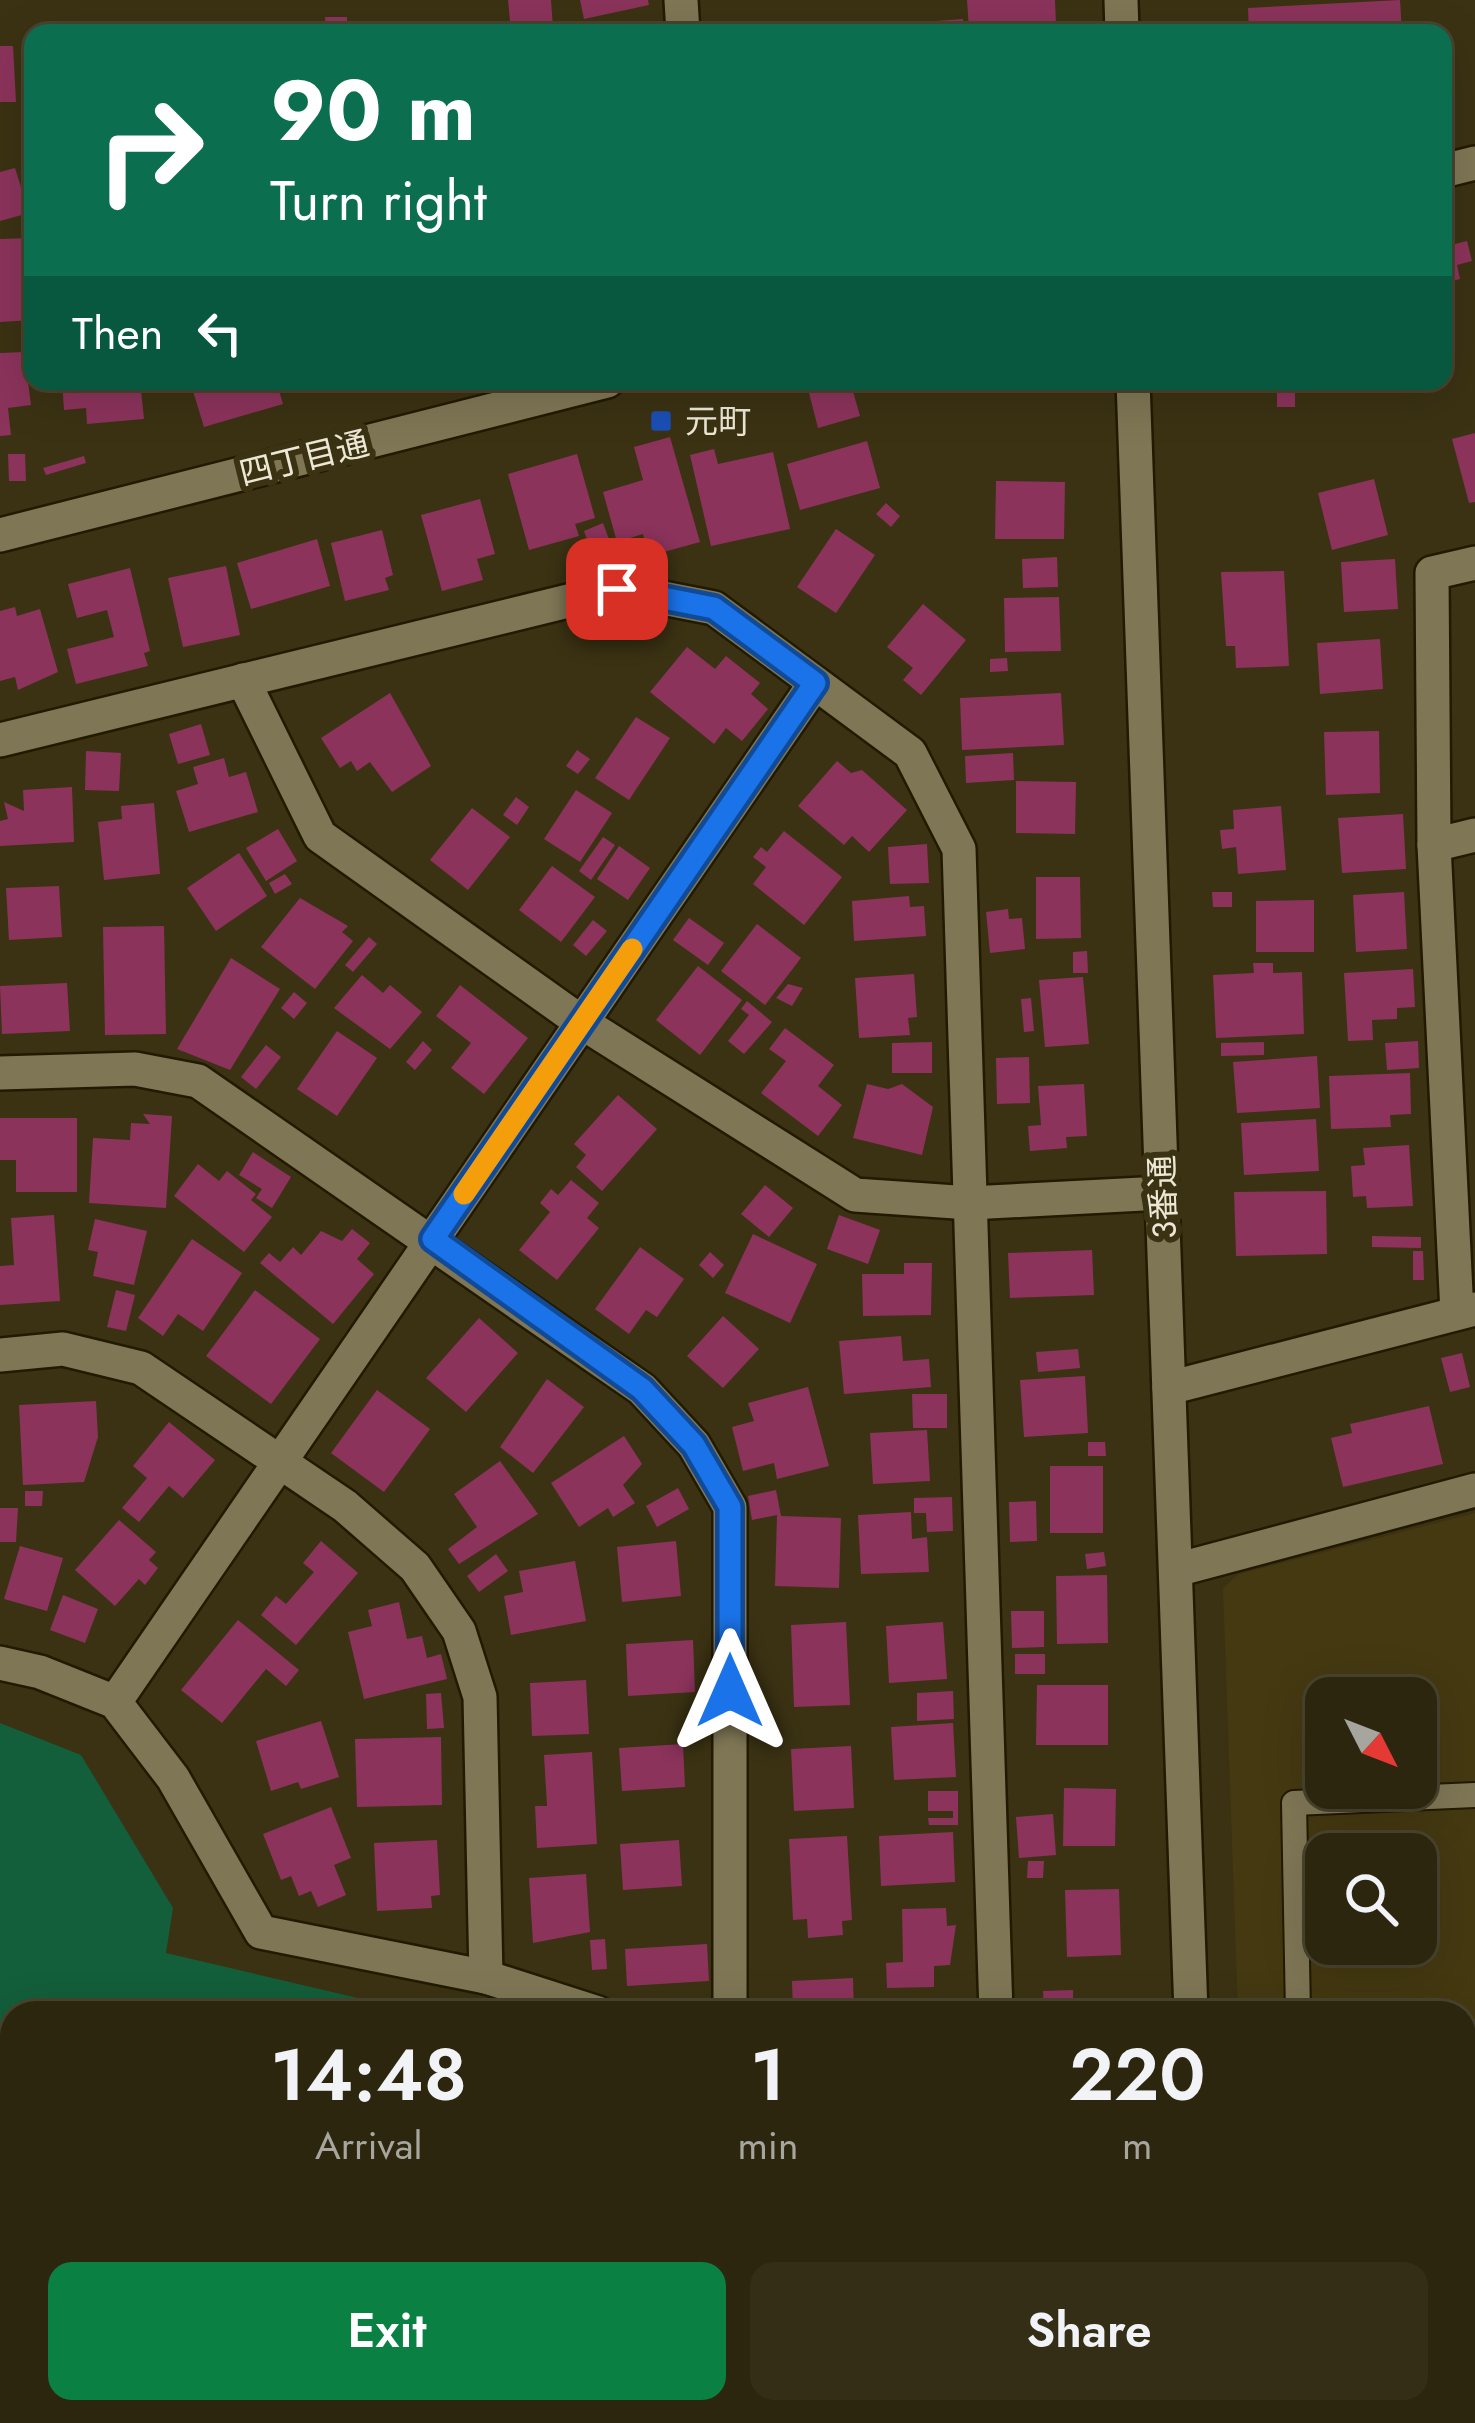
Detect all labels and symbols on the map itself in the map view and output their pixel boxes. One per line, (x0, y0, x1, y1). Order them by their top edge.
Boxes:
place label: 元町 (685, 398, 751, 445)
marker: 元町 (648, 408, 674, 434)
street label: 四丁目通 (234, 419, 374, 497)
pin (566, 538, 668, 640)
street label: 3番通 (1138, 1154, 1188, 1240)
position arrow (667, 1628, 793, 1754)
north arrow (1305, 1677, 1437, 1809)

